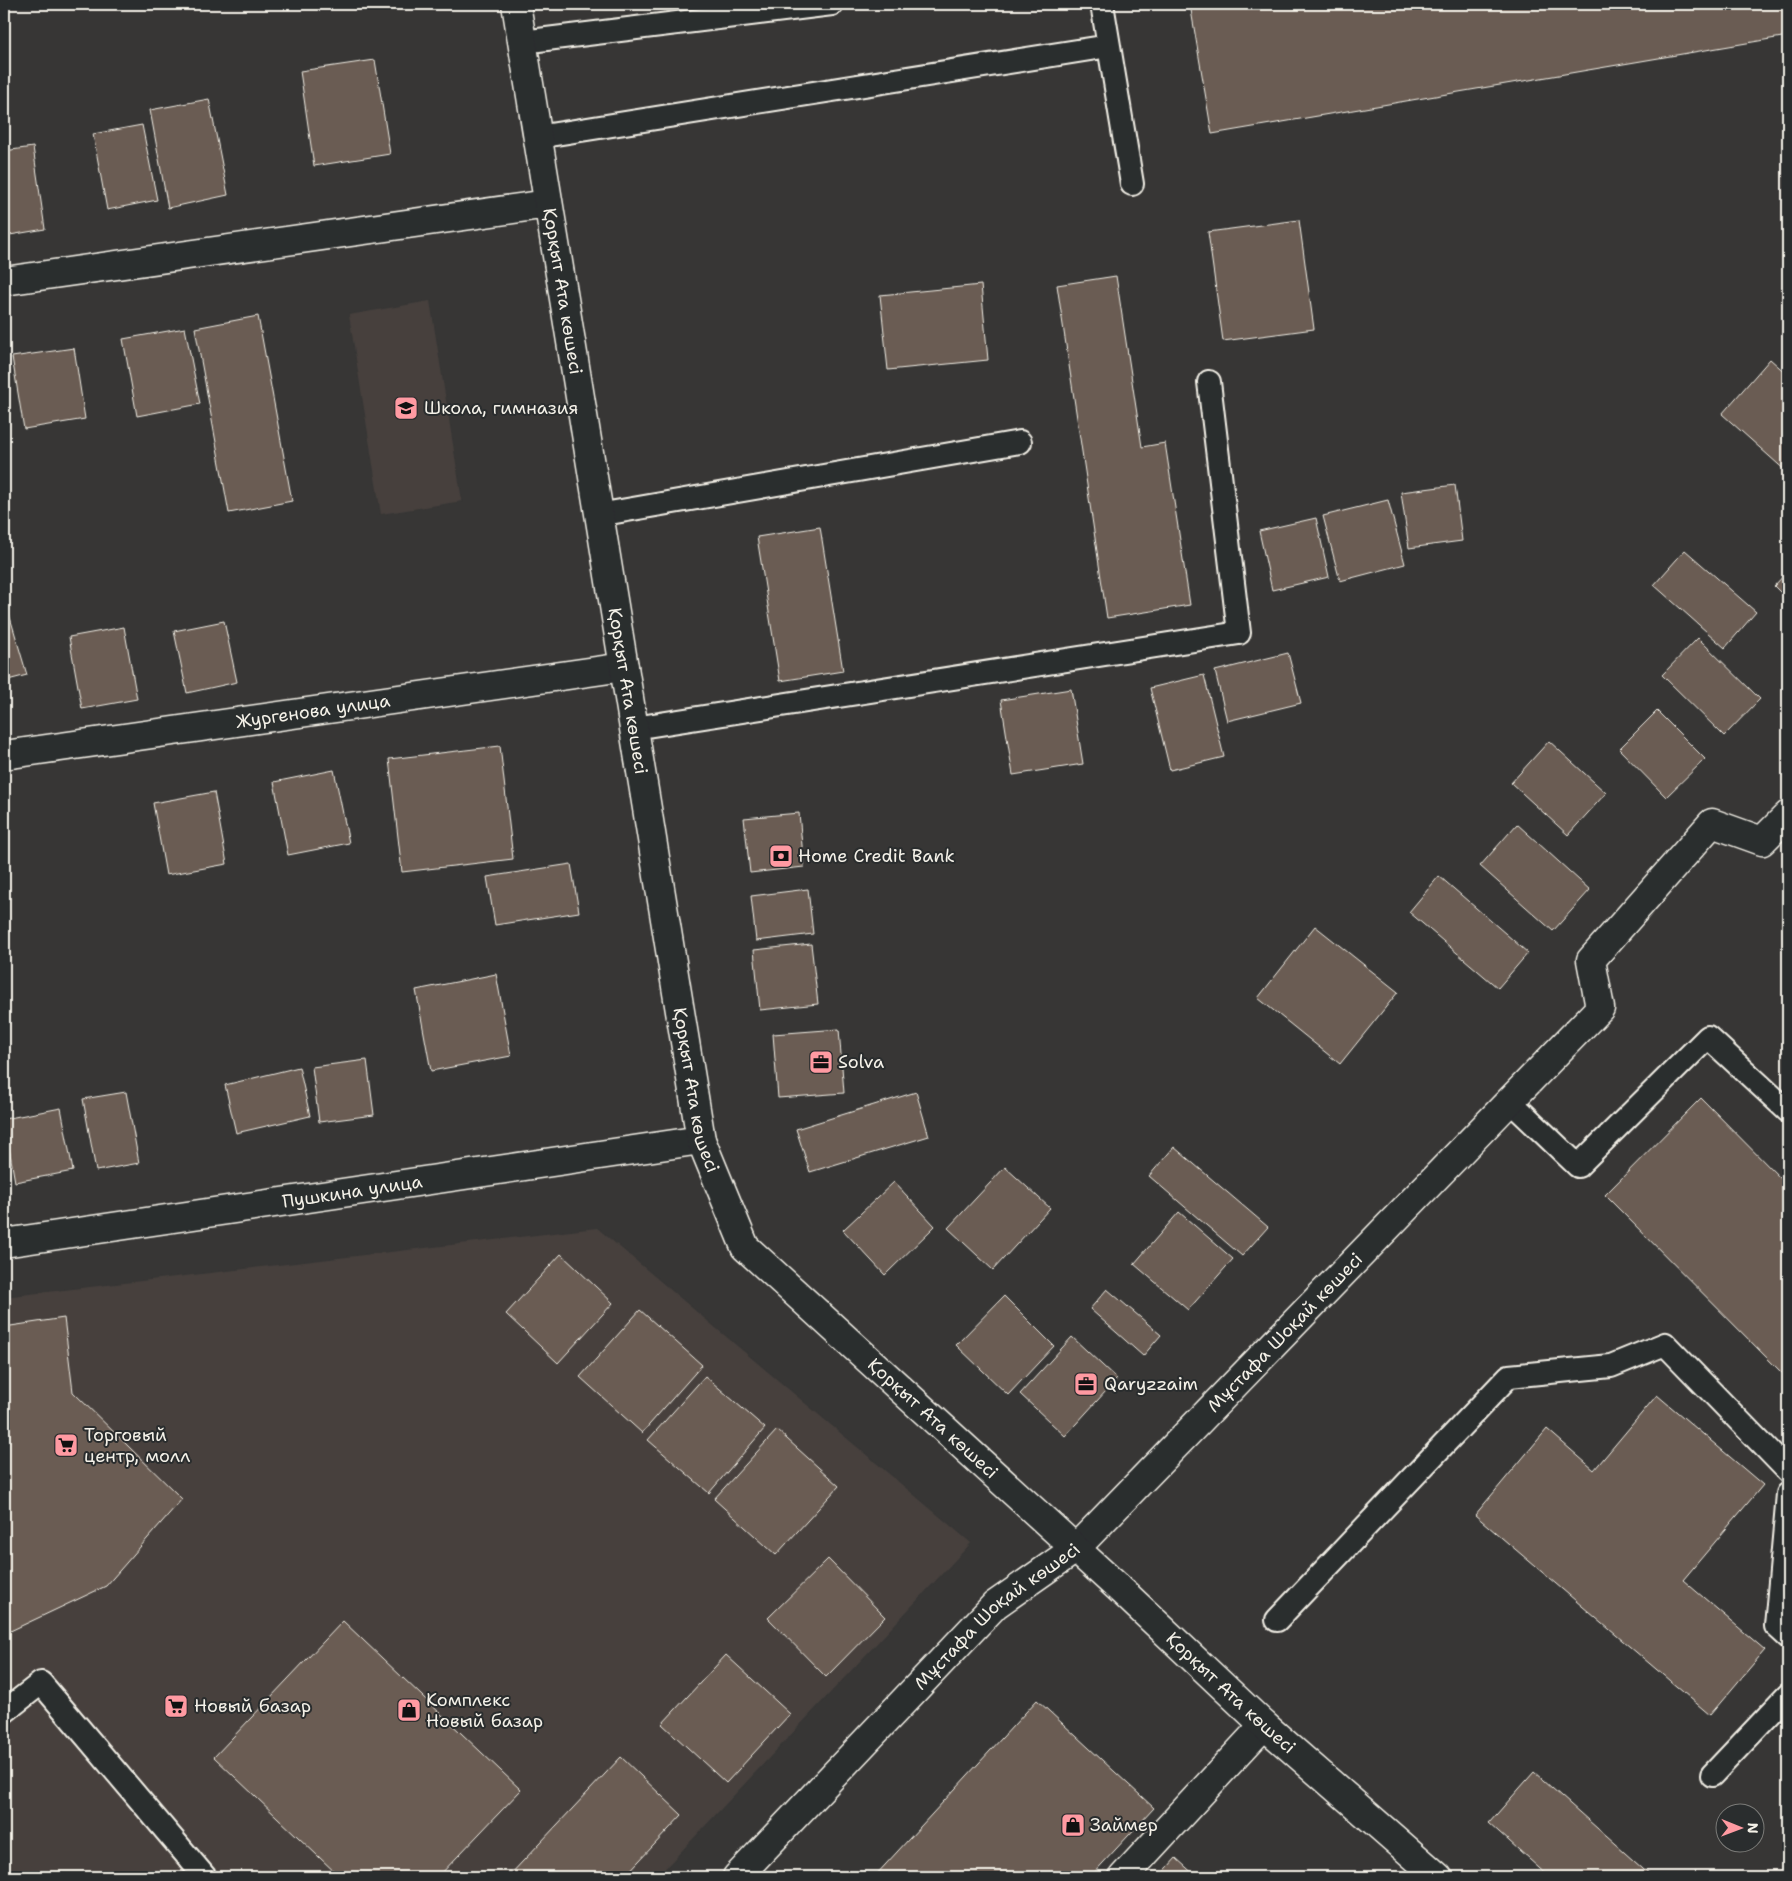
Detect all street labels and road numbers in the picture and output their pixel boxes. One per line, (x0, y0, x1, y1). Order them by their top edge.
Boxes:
street label: Қорқыт Ата көшесі (537, 206, 588, 376)
street label: Қорқыт Ата көшесі (602, 606, 653, 776)
street label: Жургенова улица (234, 688, 392, 734)
street label: Қорқыт Ата көшесі (668, 1006, 725, 1176)
street label: Пушкина улица (281, 1169, 424, 1214)
street label: Мұстафа Шоқай көшесі (1202, 1248, 1368, 1418)
street label: Қорқыт Ата көшесі (862, 1353, 1003, 1484)
street label: Мұстафа Шоқай көшесі (909, 1538, 1086, 1695)
street label: Қорқыт Ата көшесі (1161, 1627, 1301, 1759)

